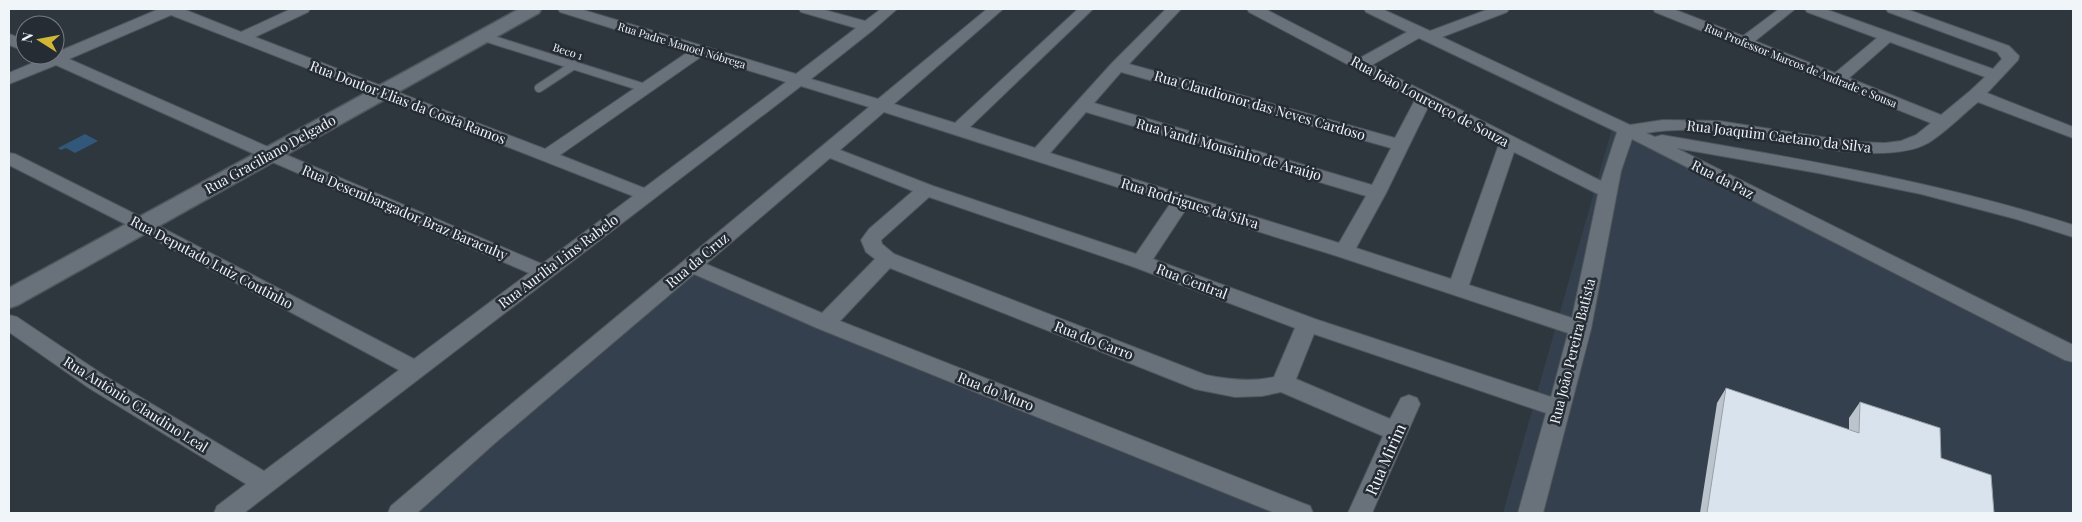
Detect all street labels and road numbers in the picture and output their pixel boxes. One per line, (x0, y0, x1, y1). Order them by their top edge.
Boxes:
street label: Rua Padre Manoel Nóbrega (616, 18, 748, 72)
street label: Rua Professor Marcos de Andrade e Sousa (1703, 19, 1900, 111)
street label: Beco 1 (551, 39, 585, 63)
street label: Rua João Lourenço de Souza (1348, 51, 1512, 151)
street label: Rua Doutor Elias da Costa Ramos (307, 56, 509, 148)
street label: Rua Claudionor das Neves Cardoso (1152, 66, 1368, 144)
street label: Rua Graciliano Delgado (201, 110, 339, 198)
street label: Rua Vandi Mousinho de Araújo (1134, 113, 1324, 185)
street label: Rua Joaquim Caetano da Silva (1686, 115, 1872, 157)
street label: Rua da Paz (1689, 155, 1758, 203)
street label: Rua Desembargador Braz Baracuhy (299, 160, 511, 264)
street label: Rua Rodrigues da Silva (1119, 173, 1261, 233)
street label: Rua Aurília Lins Rabelo (494, 210, 622, 312)
street label: Rua Deputado Luiz Coutinho (127, 211, 297, 313)
street label: Rua da Cruz (662, 228, 733, 292)
street label: Rua Central (1154, 259, 1230, 303)
street label: Rua João Pereira Batista (1545, 276, 1599, 426)
street label: Rua do Carro (1052, 316, 1137, 364)
street label: Rua Antônio Claudino Leal (60, 352, 212, 456)
street label: Rua do Muro (955, 367, 1037, 415)
street label: Rua Mirim (1360, 420, 1410, 498)

